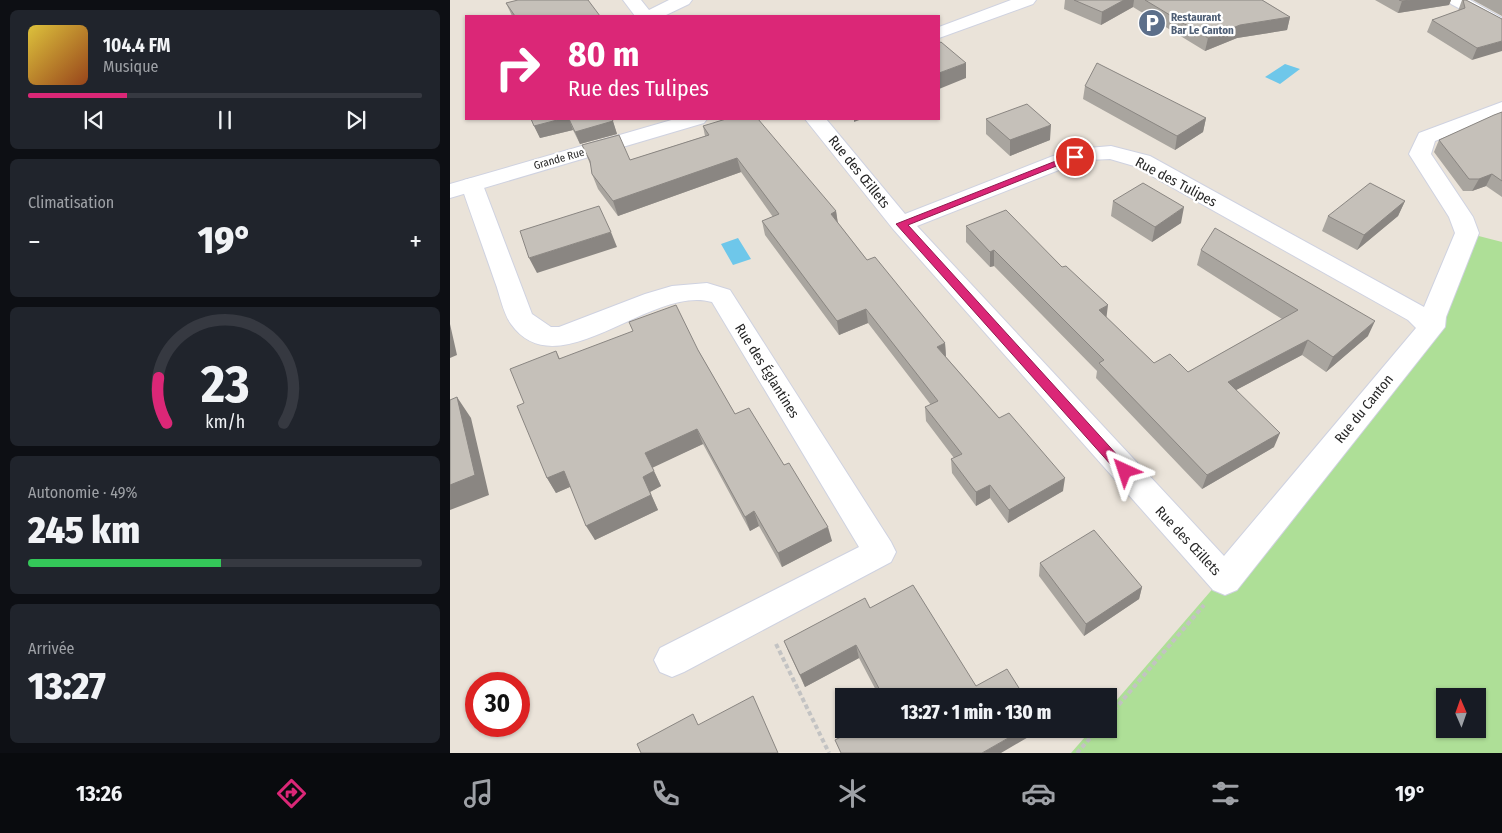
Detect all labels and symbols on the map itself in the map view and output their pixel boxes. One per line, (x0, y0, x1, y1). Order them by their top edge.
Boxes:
parking icon: Restaurant Bar Le Canton (1137, 8, 1167, 38)
place label: Restaurant Bar Le Canton (1171, 11, 1234, 37)
street label: Rue des Œillets (825, 132, 893, 212)
pin (1054, 136, 1096, 178)
street label: Grande Rue (532, 146, 586, 172)
street label: Rue des Tulipes (1132, 153, 1220, 211)
street label: Rue des Églantines (731, 320, 804, 421)
street label: Rue du Canton (1331, 371, 1397, 447)
position arrow (1098, 444, 1150, 496)
street label: Rue des Œillets (1152, 503, 1224, 579)
speed limit sign: 30 (465, 672, 530, 737)
north arrow (1436, 688, 1486, 738)

